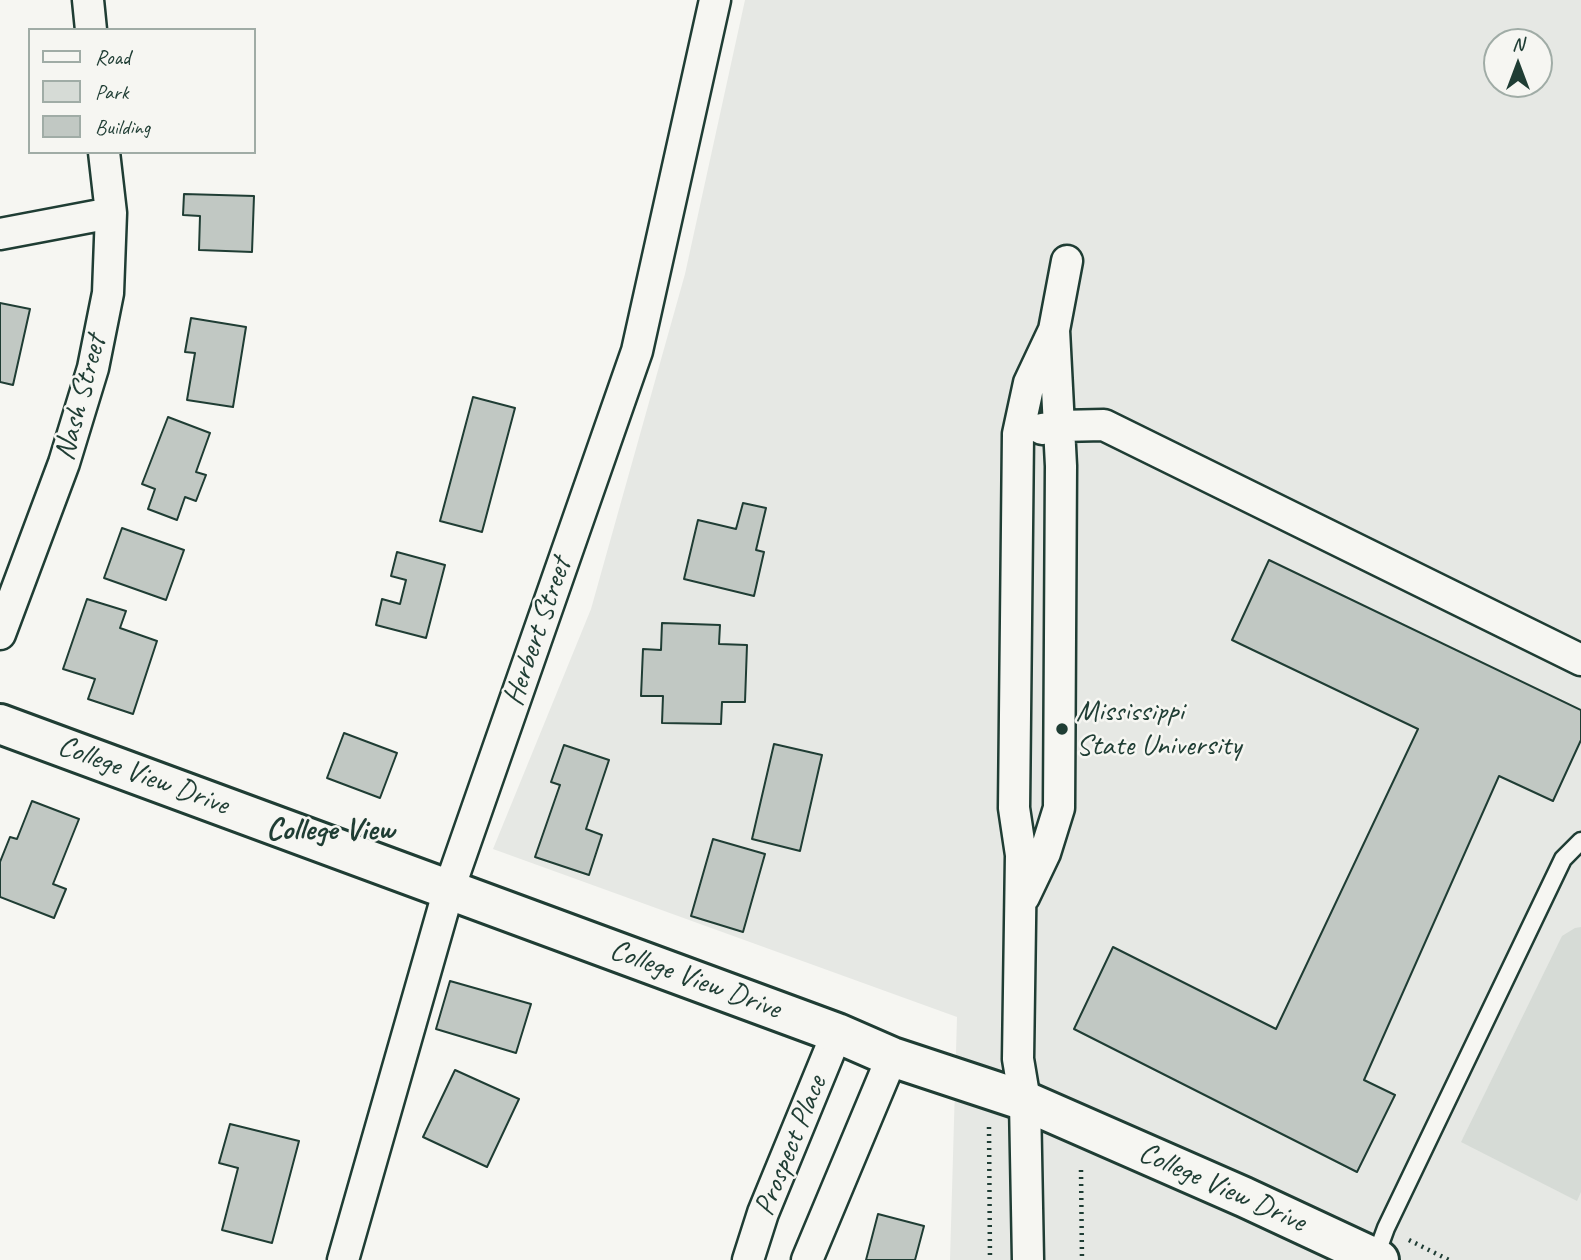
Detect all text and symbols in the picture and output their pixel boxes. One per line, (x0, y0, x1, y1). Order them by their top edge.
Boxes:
legend (28, 28, 256, 154)
north arrow (1483, 28, 1553, 98)
text: N (1512, 32, 1524, 56)
text: Road (95, 44, 130, 70)
text: Park (95, 79, 128, 105)
text: Building (95, 114, 150, 140)
street label: Nash Street (47, 332, 115, 464)
street label: Herbert Street (496, 554, 580, 710)
place label: Mississippi State University (1076, 694, 1241, 764)
marker: Mississippi State University (1054, 721, 1070, 737)
street label: College View Drive (53, 728, 233, 824)
district label: College View (266, 812, 394, 850)
street label: College View Drive (605, 932, 785, 1028)
street label: Prospect Place (747, 1071, 835, 1221)
street label: College View Drive (1133, 1135, 1311, 1241)

